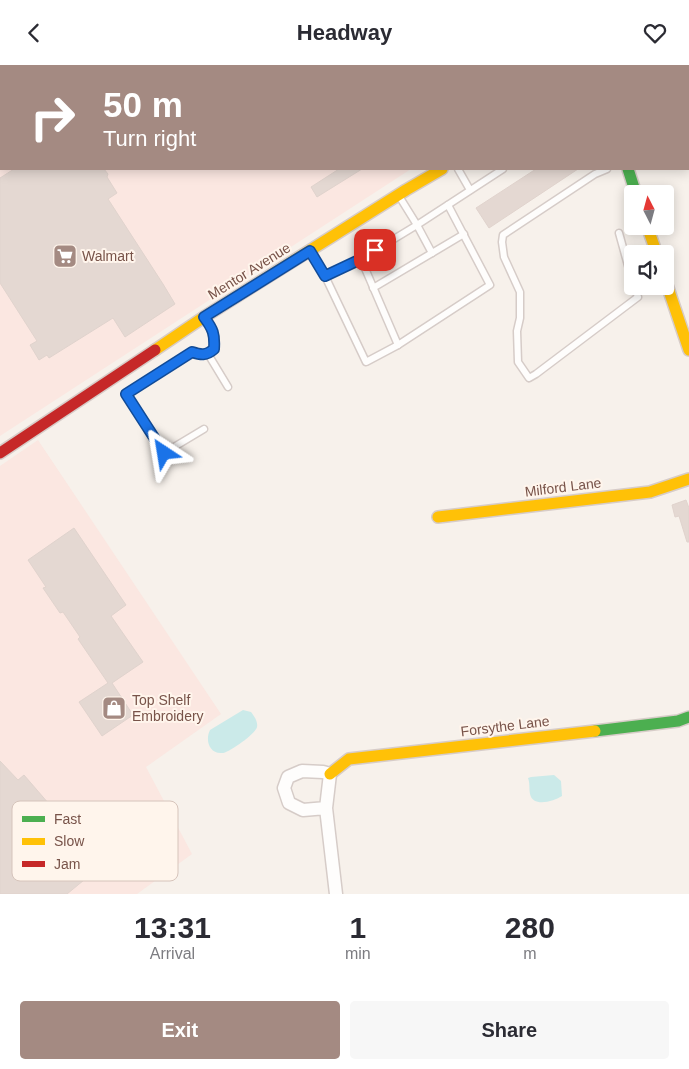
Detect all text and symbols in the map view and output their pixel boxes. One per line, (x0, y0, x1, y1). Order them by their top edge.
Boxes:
icon: back (20, 19, 48, 47)
icon: heart (641, 19, 669, 47)
text: Headway (297, 20, 392, 45)
icon: right (20, 85, 85, 150)
text: 50 m (103, 85, 183, 124)
text: Turn right (103, 126, 196, 151)
north arrow (624, 185, 674, 235)
map controls (624, 185, 674, 295)
pin (354, 229, 396, 271)
icon: arrive (361, 236, 389, 264)
street label: Mentor Avenue (205, 239, 293, 303)
supermarket icon: Walmart (52, 243, 78, 269)
button: sound (624, 245, 674, 295)
place label: Walmart (82, 248, 134, 264)
position arrow (137, 426, 189, 478)
street label: Milford Lane (524, 474, 602, 500)
place label: Top Shelf Embroidery (132, 692, 204, 724)
shop icon: Top Shelf Embroidery (101, 695, 127, 721)
street label: Forsythe Lane (460, 713, 551, 739)
legend (12, 801, 178, 881)
text: Fast (54, 811, 81, 827)
text: Slow (54, 833, 85, 849)
text: Jam (54, 856, 80, 872)
text: 13:31 (134, 911, 211, 944)
text: 1 (349, 911, 366, 944)
text: 280 (505, 911, 555, 944)
text: Arrival (150, 945, 195, 962)
text: min (345, 945, 371, 962)
text: m (523, 945, 536, 962)
button: Exit (20, 1001, 340, 1059)
button: Share (350, 1001, 669, 1059)

